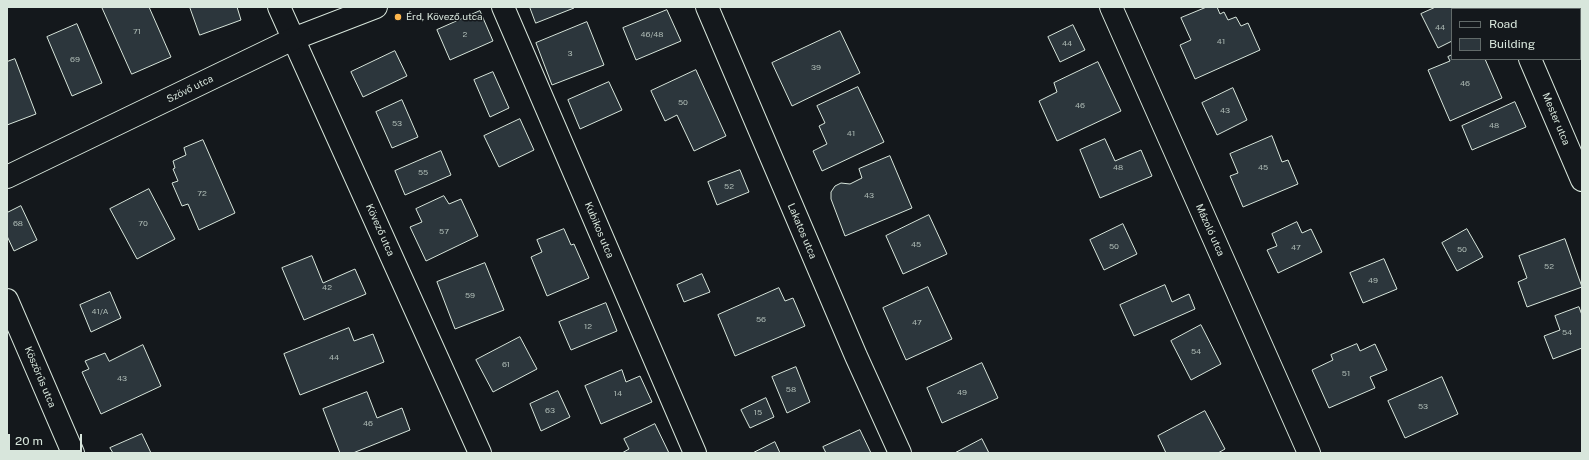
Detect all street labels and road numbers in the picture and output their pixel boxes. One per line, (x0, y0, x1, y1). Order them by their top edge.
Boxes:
street label: Szövő utca (165, 73, 215, 105)
street label: Mester utca (1540, 91, 1572, 147)
street label: Kubikos utca (582, 200, 616, 260)
street label: Lakatos utca (785, 201, 819, 261)
street label: Kövező utca (363, 202, 397, 258)
street label: Mázoló utca (1193, 202, 1227, 258)
street label: Köszörűs utca (22, 345, 58, 409)

